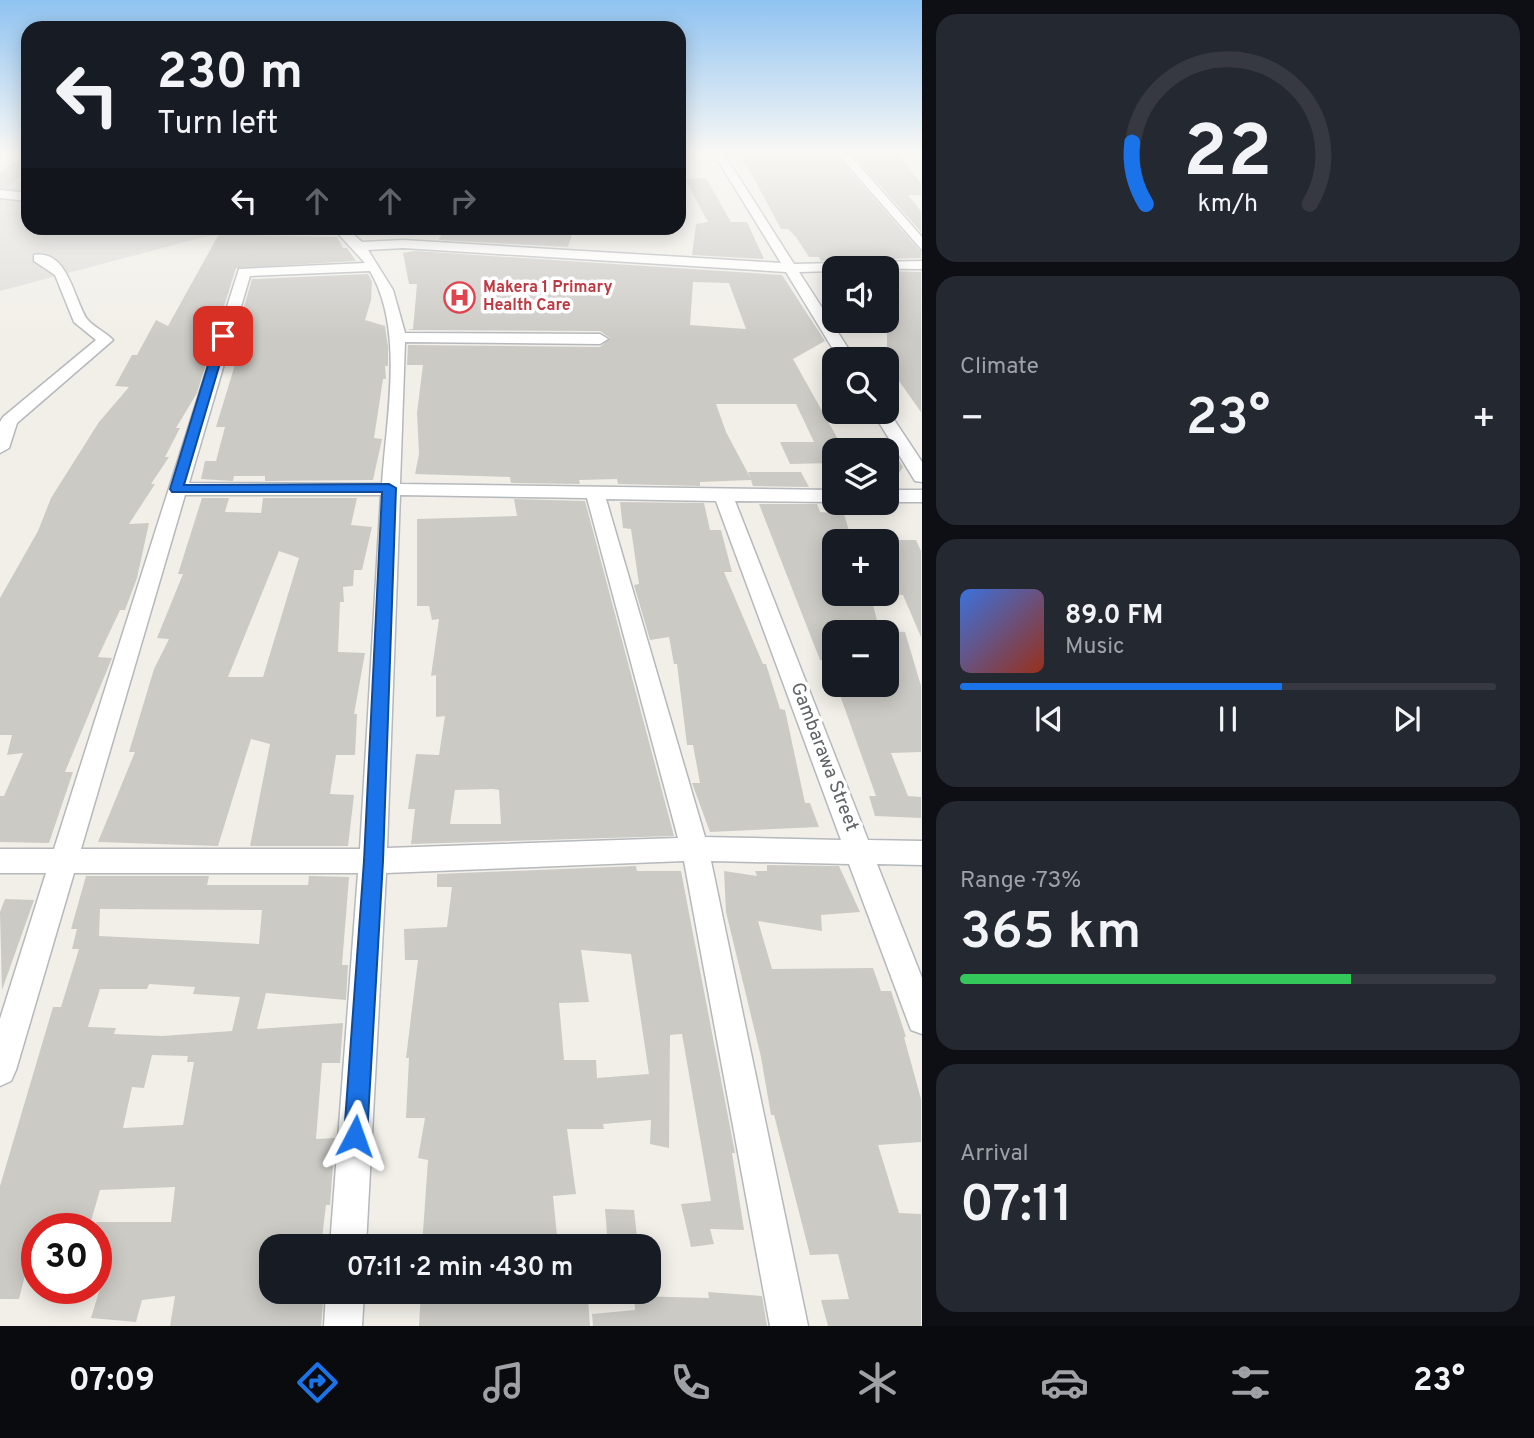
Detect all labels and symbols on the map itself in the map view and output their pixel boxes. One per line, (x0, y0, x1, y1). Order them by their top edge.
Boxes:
place label: Makera 1 Primary Health Care (483, 278, 612, 316)
hospital icon: Makera 1 Primary Health Care (443, 280, 477, 314)
pin (193, 306, 253, 366)
street label: Gambarawa Street (785, 679, 863, 835)
position arrow (318, 1099, 392, 1173)
speed limit sign: 30 (21, 1213, 112, 1304)

